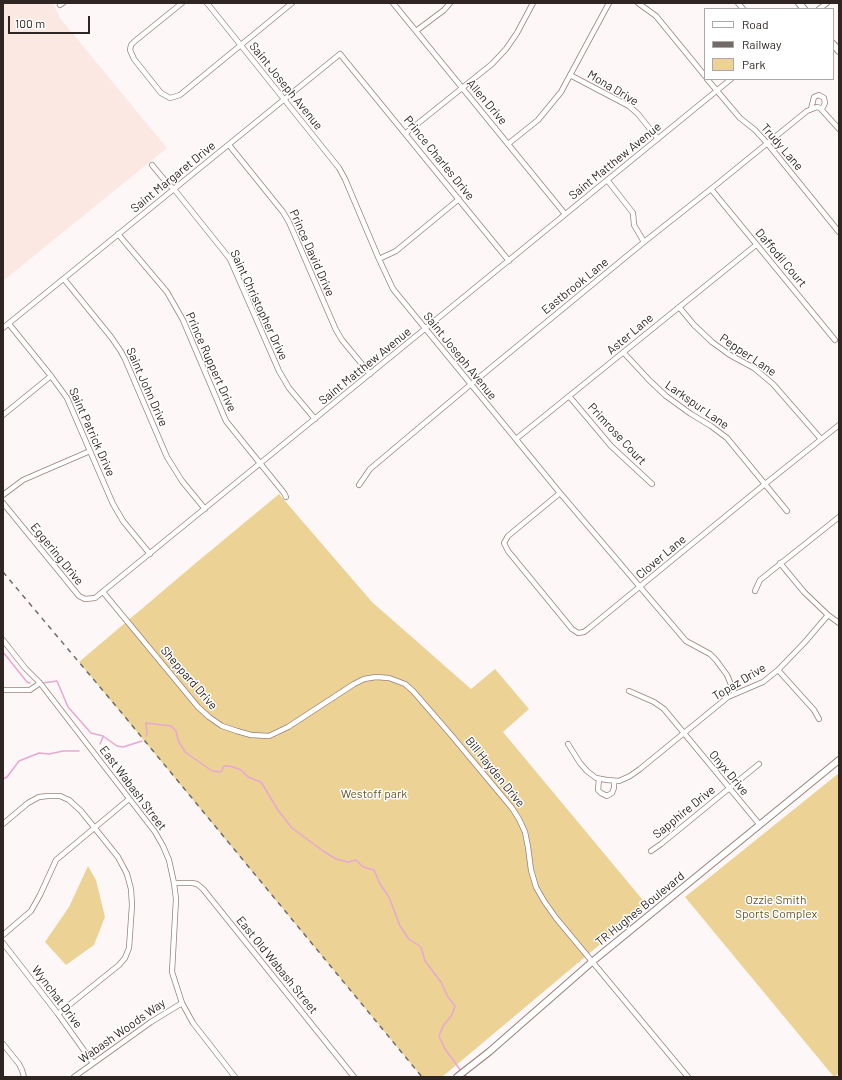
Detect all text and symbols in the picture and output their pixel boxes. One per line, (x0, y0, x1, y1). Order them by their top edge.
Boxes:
scale bar (10, 8, 92, 34)
legend (704, 8, 834, 80)
text: 100 m (15, 16, 45, 30)
text: Road (742, 17, 769, 31)
text: Railway (742, 37, 781, 51)
street label: Saint Joseph Avenue (246, 39, 326, 133)
text: Park (742, 57, 766, 71)
street label: Mona Drive (585, 67, 641, 109)
street label: Allen Drive (464, 76, 510, 128)
street label: Prince Charles Drive (401, 113, 477, 203)
street label: Saint Matthew Avenue (566, 119, 664, 203)
street label: Trudy Lane (758, 121, 806, 173)
street label: Saint Margaret Drive (128, 138, 218, 216)
street label: Prince David Drive (286, 207, 338, 299)
street label: Daffodil Court (752, 226, 810, 290)
street label: Saint Christopher Drive (227, 248, 291, 362)
street label: Eastbrook Lane (539, 255, 611, 317)
street label: Saint Joseph Avenue (420, 309, 500, 403)
street label: Prince Ruppert Drive (183, 310, 239, 414)
street label: Aster Lane (604, 310, 656, 358)
street label: Saint Matthew Avenue (316, 324, 414, 408)
street label: Pepper Lane (717, 331, 779, 379)
street label: Saint John Drive (123, 345, 171, 429)
street label: Larkspur Lane (662, 378, 732, 432)
street label: Saint Patrick Drive (66, 385, 118, 479)
street label: Primrose Court (585, 400, 649, 468)
street label: Eggering Drive (28, 520, 86, 588)
street label: Clover Lane (633, 532, 689, 582)
street label: Sheppard Drive (158, 643, 220, 713)
street label: Topaz Drive (710, 660, 768, 704)
street label: Bill Hayden Drive (462, 734, 528, 810)
street label: East Wabash Street (97, 743, 169, 833)
street label: Onyx Drive (706, 748, 752, 798)
street label: Sapphire Drive (650, 783, 718, 841)
park label: Westoff park (341, 787, 407, 801)
street label: TR Hughes Boulevard (593, 869, 687, 949)
park label: Ozzie Smith Sports Complex (735, 893, 817, 921)
street label: East Old Wabash Street (233, 913, 321, 1017)
street label: Wynchat Drive (29, 963, 85, 1031)
street label: Wabash Woods Way (76, 996, 168, 1066)

